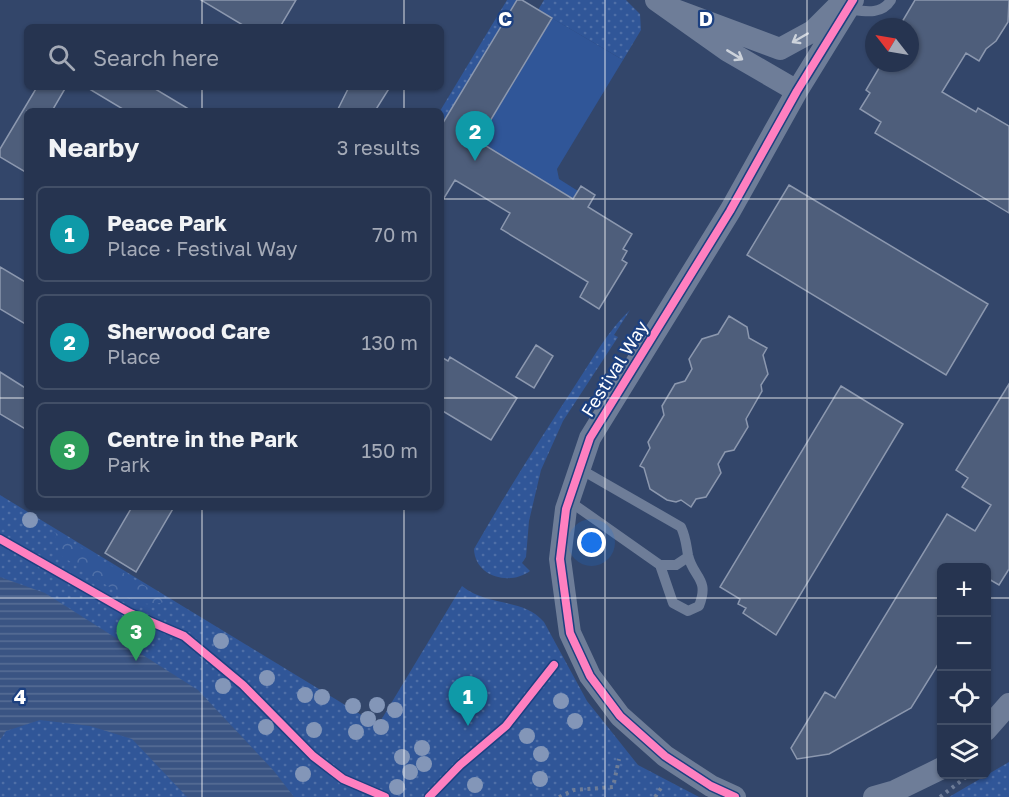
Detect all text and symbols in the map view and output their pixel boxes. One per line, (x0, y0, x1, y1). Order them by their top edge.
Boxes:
text: C (498, 6, 512, 30)
text: D (699, 6, 713, 30)
north arrow (865, 18, 919, 72)
search box (24, 24, 444, 90)
one-way arrow (792, 32, 809, 44)
icon: search (45, 41, 78, 74)
text: Search here (93, 44, 219, 71)
one-way arrow (726, 49, 743, 61)
pin: 2 (456, 112, 494, 161)
text: Nearby (48, 132, 139, 163)
text: 3 results (337, 135, 420, 159)
text: Peace Park (107, 209, 227, 236)
text: 1 (64, 222, 75, 246)
text: 70 m (372, 222, 418, 246)
text: Place · Festival Way (107, 236, 297, 260)
street label: Festival Way (576, 316, 652, 421)
text: Sherwood Care (107, 317, 270, 344)
text: 2 (63, 330, 76, 354)
text: 130 m (362, 330, 418, 354)
text: Place (107, 344, 160, 368)
text: Centre in the Park (107, 425, 298, 452)
text: 3 (63, 438, 76, 462)
text: 150 m (362, 438, 418, 462)
text: Park (107, 452, 150, 476)
your location (577, 528, 606, 557)
map controls (937, 563, 991, 779)
button: + (937, 563, 991, 617)
pin: 3 (116, 612, 156, 661)
button: − (937, 617, 991, 671)
button: locate (937, 671, 991, 725)
pin: 1 (448, 676, 488, 726)
text: 4 (14, 684, 26, 708)
button: layers (937, 725, 991, 779)

